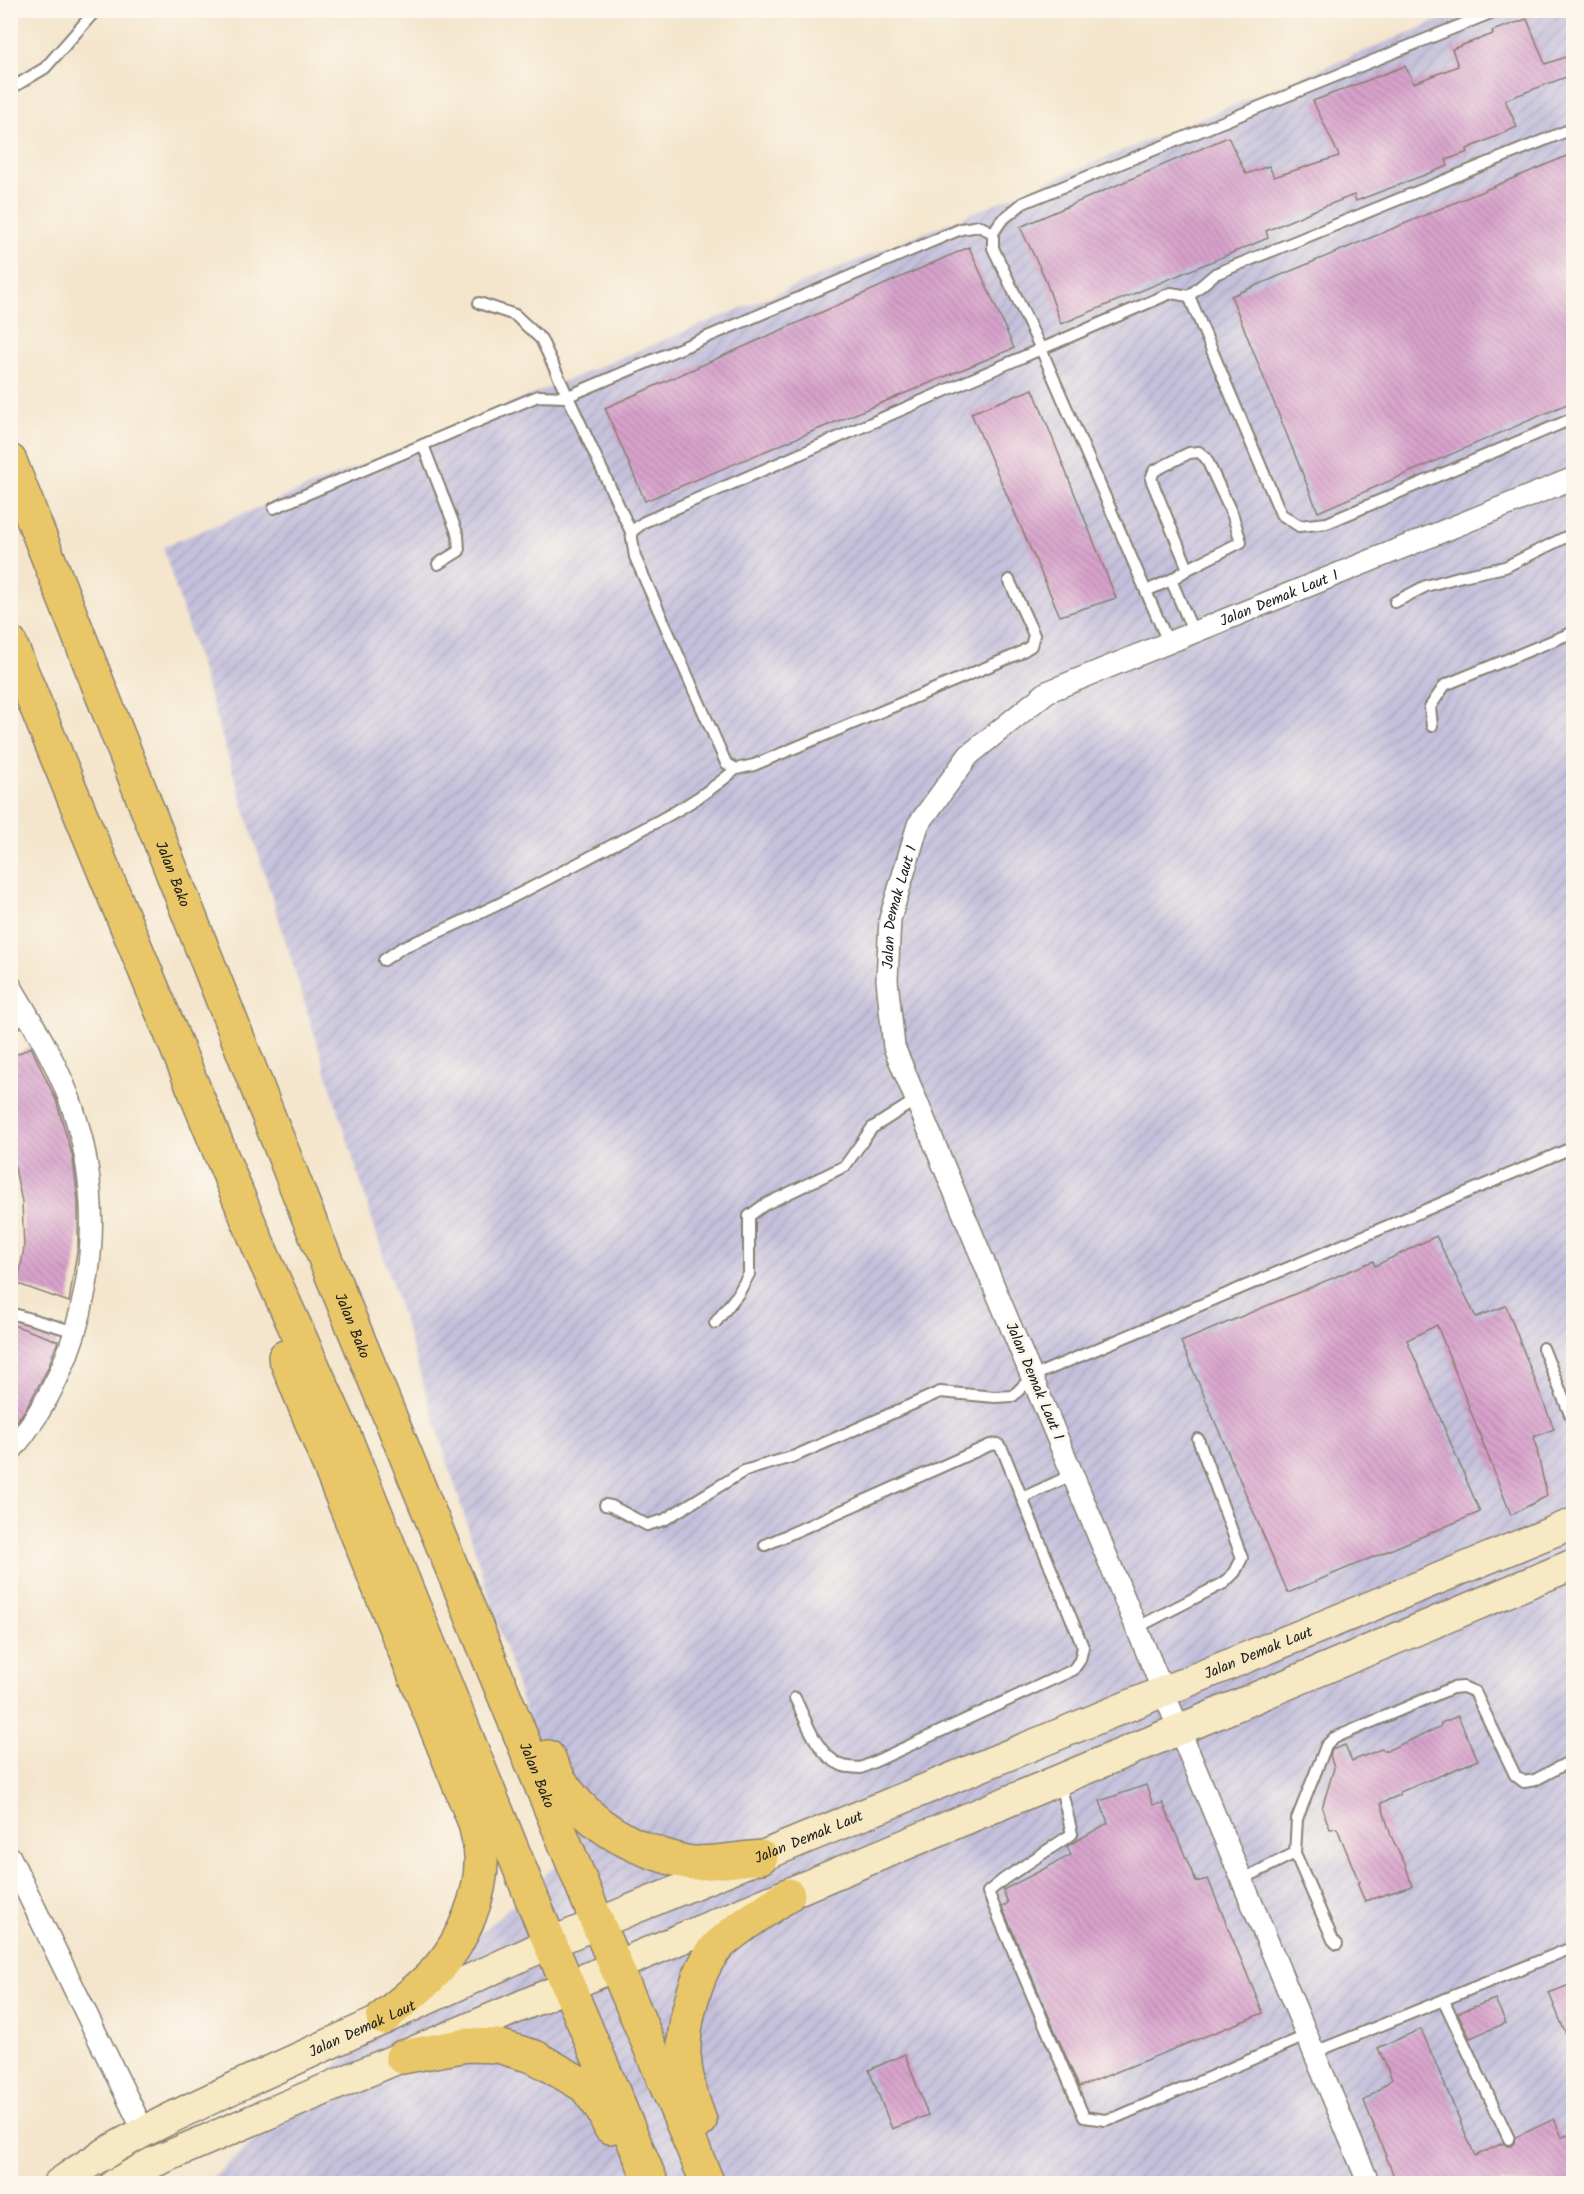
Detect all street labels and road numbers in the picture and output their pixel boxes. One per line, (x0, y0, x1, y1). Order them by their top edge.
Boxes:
street label: Jalan Demak Laut 1 (1216, 564, 1343, 634)
street label: Jalan Bako (148, 838, 196, 911)
street label: Jalan Demak Laut 1 (877, 842, 924, 969)
street label: Jalan Bako (327, 1289, 376, 1363)
street label: Jalan Demak Laut 1 (998, 1319, 1070, 1444)
street label: Jalan Demak Laut (1201, 1620, 1317, 1686)
street label: Jalan Bako (512, 1739, 560, 1812)
street label: Jalan Demak Laut (751, 1805, 867, 1871)
street label: Jalan Demak Laut (305, 1994, 420, 2064)

